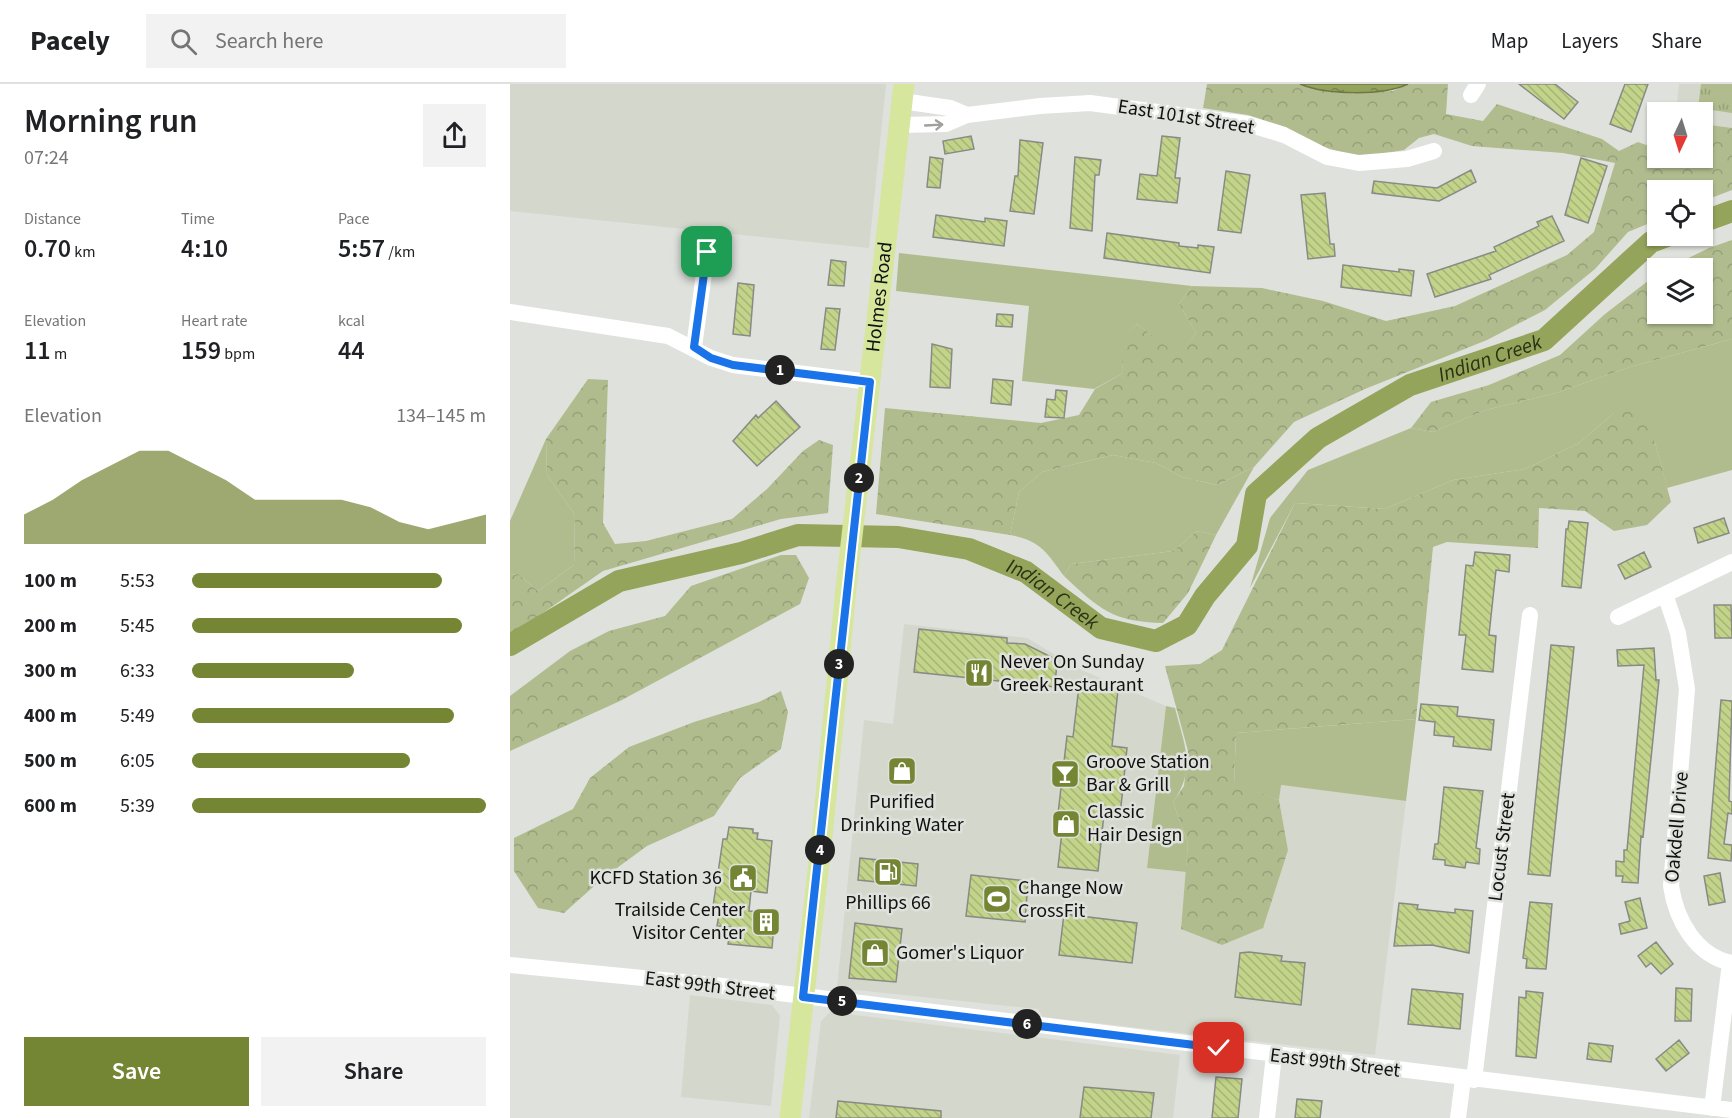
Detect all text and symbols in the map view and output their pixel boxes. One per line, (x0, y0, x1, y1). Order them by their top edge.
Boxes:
search box (146, 14, 566, 68)
text: Pacely (30, 21, 110, 61)
icon: search (167, 25, 200, 58)
text: Search here (215, 25, 323, 57)
text: Map (1491, 26, 1528, 56)
text: Layers (1561, 26, 1618, 56)
text: Share (1651, 26, 1702, 56)
street label: East 101st Street (1116, 92, 1257, 142)
text: Morning run (24, 98, 198, 145)
north arrow (1647, 102, 1713, 168)
map controls (1647, 102, 1713, 324)
button: share (423, 104, 486, 167)
one-way arrow (924, 119, 944, 130)
text: 07:24 (24, 144, 69, 172)
button: locate (1647, 180, 1713, 246)
text: Distance (24, 208, 81, 230)
text: Time (181, 208, 215, 230)
text: Pace (338, 208, 369, 230)
pin (681, 226, 732, 277)
text: 0.70 (24, 230, 71, 267)
text: 4:10 (181, 230, 228, 267)
text: 5:57 (338, 230, 385, 267)
icon: arrive (690, 235, 723, 268)
street label: Holmes Road (859, 240, 900, 354)
text: km (71, 241, 96, 263)
text: /km (385, 241, 415, 263)
button: layers (1647, 258, 1713, 324)
text: Elevation (24, 310, 86, 332)
text: Heart rate (181, 310, 248, 332)
text: kcal (338, 310, 365, 332)
water label: Indian Creek (1434, 326, 1547, 390)
text: 11 (24, 332, 51, 369)
text: 159 (181, 332, 221, 369)
text: 44 (338, 332, 365, 369)
text: m (51, 343, 67, 365)
text: bpm (221, 343, 255, 365)
pin: 1 (765, 355, 795, 385)
text: 1 (776, 359, 784, 381)
text: Elevation (24, 402, 102, 430)
text: 134–145 m (396, 402, 486, 430)
pin: 2 (844, 463, 874, 493)
text: 2 (855, 467, 863, 489)
water label: Indian Creek (1002, 551, 1106, 637)
text: 100 m (24, 567, 77, 595)
text: 5:53 (120, 567, 155, 595)
text: 200 m (24, 612, 77, 640)
text: 5:45 (120, 612, 155, 640)
place label: Never On Sunday Greek Restaurant (1000, 648, 1145, 699)
pin: 3 (824, 649, 854, 679)
text: 3 (835, 653, 843, 675)
text: 300 m (24, 657, 77, 685)
text: 6:33 (120, 657, 155, 685)
restaurant icon: Never On Sunday Greek Restaurant (963, 657, 995, 689)
text: 400 m (24, 702, 77, 730)
text: 5:49 (120, 702, 155, 730)
text: 500 m (24, 747, 77, 775)
text: 6:05 (120, 747, 155, 775)
place label: Groove Station Bar & Grill (1086, 748, 1210, 799)
shop icon: Purified Drinking Water (886, 755, 918, 787)
bar icon: Groove Station Bar & Grill (1049, 758, 1081, 790)
street label: Oakdell Drive (1658, 770, 1696, 884)
place label: Purified Drinking Water (840, 788, 964, 839)
street label: Locust Street (1481, 791, 1523, 903)
text: 600 m (24, 792, 77, 820)
text: 5:39 (120, 792, 155, 820)
place label: Classic Hair Design (1087, 798, 1183, 849)
shop icon: Classic Hair Design (1050, 808, 1082, 840)
pin: 4 (805, 835, 835, 865)
text: 4 (816, 839, 824, 861)
fuel station icon: Phillips 66 (872, 856, 904, 888)
public building icon: KCFD Station 36 (727, 862, 759, 894)
place label: KCFD Station 36 (590, 864, 722, 892)
place label: Change Now CrossFit (1018, 874, 1123, 925)
sports icon: Change Now CrossFit (981, 883, 1013, 915)
place label: Phillips 66 (845, 889, 931, 917)
place label: Trailside Center Visitor Center (615, 896, 745, 947)
building icon: Trailside Center Visitor Center (750, 906, 782, 938)
shop icon: Gomer's Liquor (859, 937, 891, 969)
place label: Gomer's Liquor (896, 939, 1024, 967)
street label: East 99th Street (643, 964, 777, 1008)
pin: 5 (827, 986, 857, 1016)
text: 5 (838, 990, 846, 1012)
pin: 6 (1012, 1009, 1042, 1039)
text: 6 (1023, 1013, 1031, 1035)
pin (1193, 1022, 1244, 1073)
icon: check (1202, 1031, 1235, 1064)
button: Save (24, 1037, 249, 1106)
button: Share (261, 1037, 486, 1106)
street label: East 99th Street (1268, 1041, 1402, 1085)

